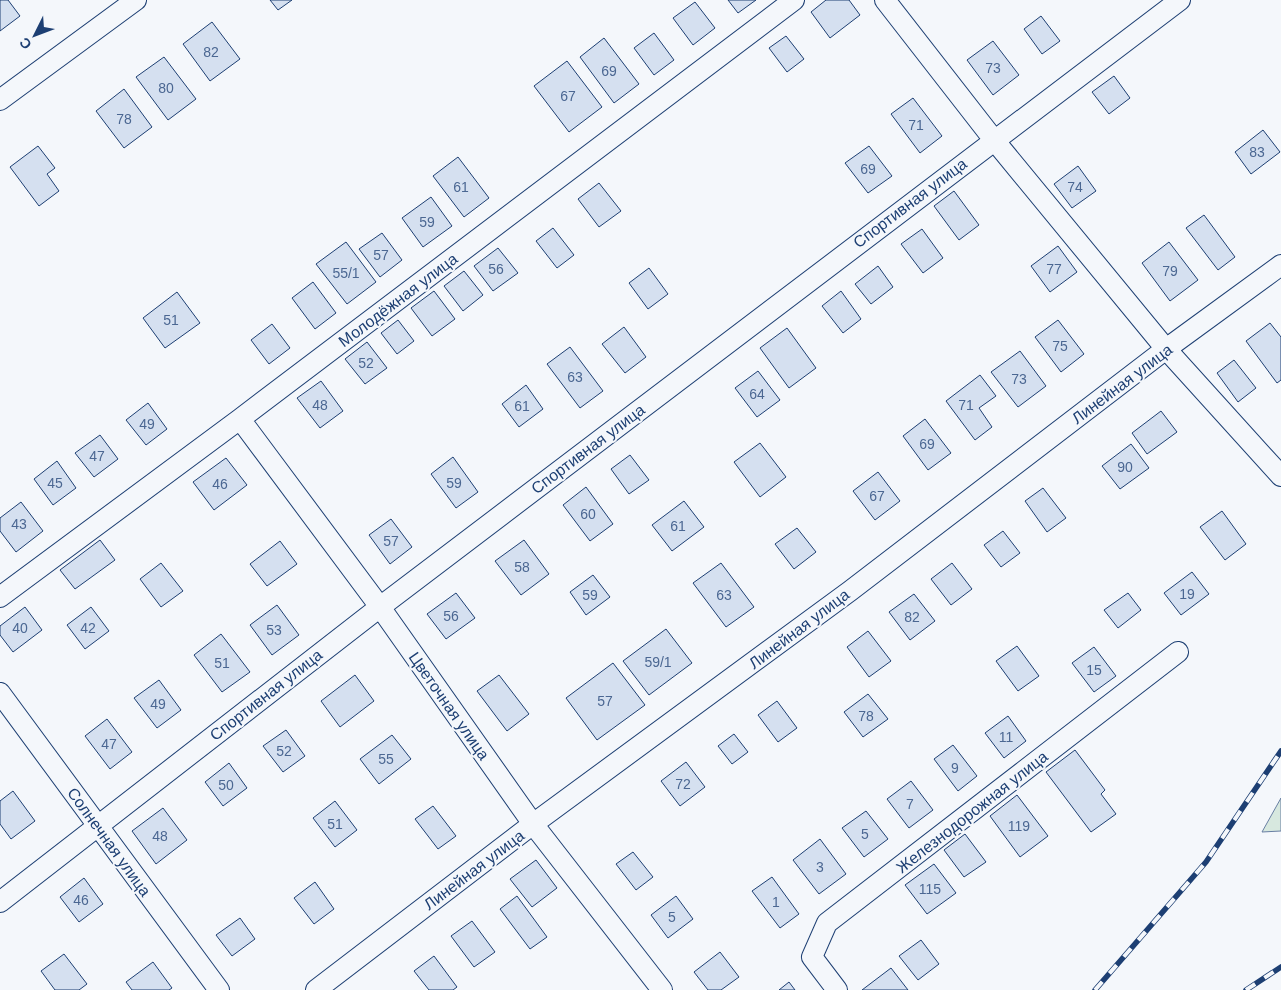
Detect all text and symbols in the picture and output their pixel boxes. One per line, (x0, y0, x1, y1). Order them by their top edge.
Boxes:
north arrow (10, 10, 60, 60)
text: С (16, 35, 35, 53)
house number: 82 (203, 44, 219, 60)
house number: 73 (985, 60, 1001, 76)
house number: 69 (601, 63, 617, 79)
house number: 80 (158, 80, 174, 96)
house number: 67 (560, 88, 576, 104)
house number: 78 (116, 111, 132, 127)
house number: 71 (908, 117, 924, 133)
house number: 83 (1249, 144, 1265, 160)
street label: Спортивная улица (850, 155, 970, 251)
house number: 69 (860, 161, 876, 177)
house number: 61 (453, 179, 469, 195)
house number: 74 (1067, 179, 1083, 195)
house number: 59 (419, 214, 435, 230)
house number: 57 (373, 247, 389, 263)
street label: Молодёжная улица (335, 250, 461, 350)
house number: 56 (488, 261, 504, 277)
house number: 77 (1046, 261, 1062, 277)
house number: 79 (1162, 263, 1178, 279)
house number: 55/1 (332, 265, 360, 281)
house number: 51 (163, 312, 179, 328)
house number: 75 (1052, 338, 1068, 354)
street label: Линейная улица (1069, 341, 1175, 427)
house number: 52 (358, 355, 374, 371)
house number: 63 (567, 369, 583, 385)
house number: 73 (1011, 371, 1027, 387)
house number: 64 (749, 386, 765, 402)
house number: 48 (312, 397, 328, 413)
house number: 71 (958, 397, 974, 413)
house number: 61 (514, 398, 530, 414)
street label: Спортивная улица (528, 401, 648, 497)
house number: 49 (139, 416, 155, 432)
house number: 69 (919, 436, 935, 452)
house number: 47 (89, 448, 105, 464)
house number: 90 (1117, 459, 1133, 475)
house number: 45 (47, 475, 63, 491)
house number: 59 (446, 475, 462, 491)
house number: 46 (212, 476, 228, 492)
house number: 67 (869, 488, 885, 504)
house number: 60 (580, 506, 596, 522)
house number: 43 (11, 516, 27, 532)
house number: 61 (670, 518, 686, 534)
house number: 57 (383, 533, 399, 549)
house number: 58 (514, 559, 530, 575)
street label: Линейная улица (746, 586, 852, 672)
house number: 19 (1179, 586, 1195, 602)
house number: 59 (582, 587, 598, 603)
house number: 63 (716, 587, 732, 603)
house number: 56 (443, 608, 459, 624)
house number: 82 (904, 609, 920, 625)
house number: 40 (12, 620, 28, 636)
house number: 42 (80, 620, 96, 636)
house number: 53 (266, 622, 282, 638)
street label: Спортивная улица (207, 646, 325, 744)
street label: Цветочная улица (406, 649, 493, 763)
house number: 59/1 (644, 654, 672, 670)
house number: 51 (214, 655, 230, 671)
house number: 15 (1086, 662, 1102, 678)
house number: 57 (597, 693, 613, 709)
house number: 49 (150, 696, 166, 712)
house number: 78 (858, 708, 874, 724)
house number: 11 (999, 729, 1013, 745)
house number: 47 (101, 736, 117, 752)
house number: 52 (276, 743, 292, 759)
street label: Железнодорожная улица (893, 748, 1051, 876)
house number: 55 (378, 751, 394, 767)
house number: 9 (951, 760, 959, 776)
house number: 72 (675, 776, 691, 792)
house number: 50 (218, 777, 234, 793)
street label: Солнечная улица (64, 784, 154, 900)
house number: 7 (906, 796, 914, 812)
house number: 51 (327, 816, 343, 832)
house number: 119 (1008, 818, 1030, 834)
house number: 5 (861, 826, 869, 842)
street label: Линейная улица (421, 827, 527, 913)
house number: 48 (152, 828, 168, 844)
house number: 3 (816, 859, 824, 875)
house number: 115 (919, 881, 941, 897)
house number: 46 (73, 892, 89, 908)
house number: 1 (772, 894, 780, 910)
house number: 5 (668, 909, 676, 925)

